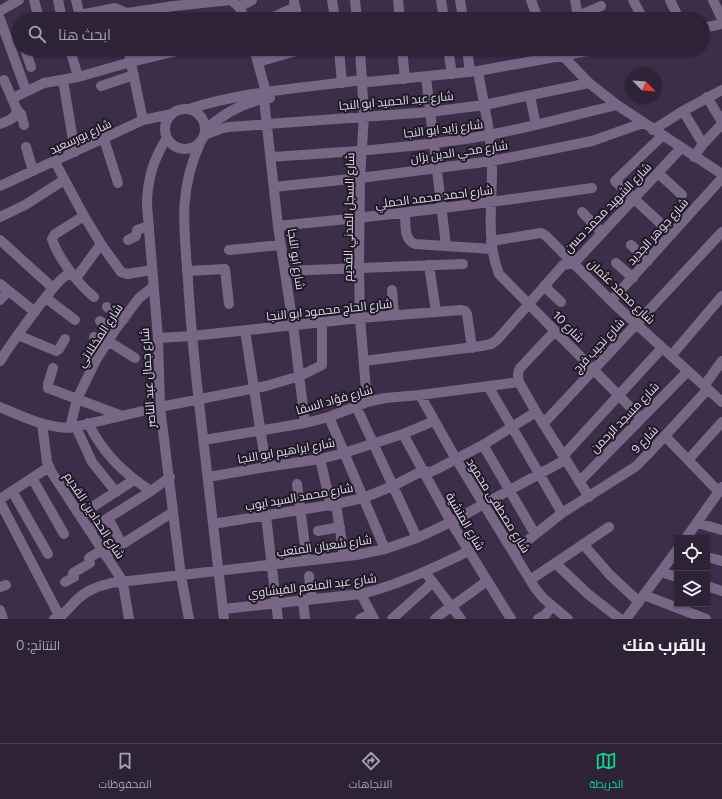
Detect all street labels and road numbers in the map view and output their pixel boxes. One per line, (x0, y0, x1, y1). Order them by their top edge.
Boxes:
street label: شارع عبد الحميد ابو النجا (338, 88, 454, 114)
street label: شارع بورسعيد (47, 116, 114, 158)
street label: شارع زايد ابو النجا (402, 116, 484, 142)
street label: شارع محي الدين بزان (409, 137, 509, 169)
street label: شارع السجل المدني القديم (340, 152, 360, 282)
street label: شارع الشهيد محمد حسن (560, 159, 655, 256)
street label: شارع احمد محمد الحملي (374, 182, 494, 214)
street label: شارع جوهر الجديد (624, 195, 692, 268)
street label: شارع ابو النجا (284, 227, 308, 291)
street label: شارع محمد عثمان (584, 256, 658, 328)
street label: شارع الحاج محمود ابو النجا (265, 295, 393, 325)
street label: شارع المخللاتي (73, 301, 128, 372)
street label: شارع 10 (549, 307, 588, 346)
street label: شارع نجيب فرج (569, 315, 628, 377)
street label: شارع جمال عبد الناصر (137, 327, 160, 429)
street label: شارع مسجد الرحمن (587, 379, 663, 457)
street label: شارع فؤاد السقا (294, 381, 375, 419)
street label: شارع 9 (628, 422, 662, 457)
street label: شارع ابراهيم ابو النجا (236, 435, 336, 467)
street label: شارع مصطفى محمود (463, 455, 534, 556)
street label: شارع الحدادين القديم (60, 469, 128, 562)
street label: شارع محمد السيد ايوب (244, 480, 354, 514)
street label: شارع المنشية (442, 490, 488, 553)
street label: شارع شعبان المتعب (275, 531, 373, 561)
street label: شارع عبد المنعم الفيشاوي (247, 570, 378, 604)

